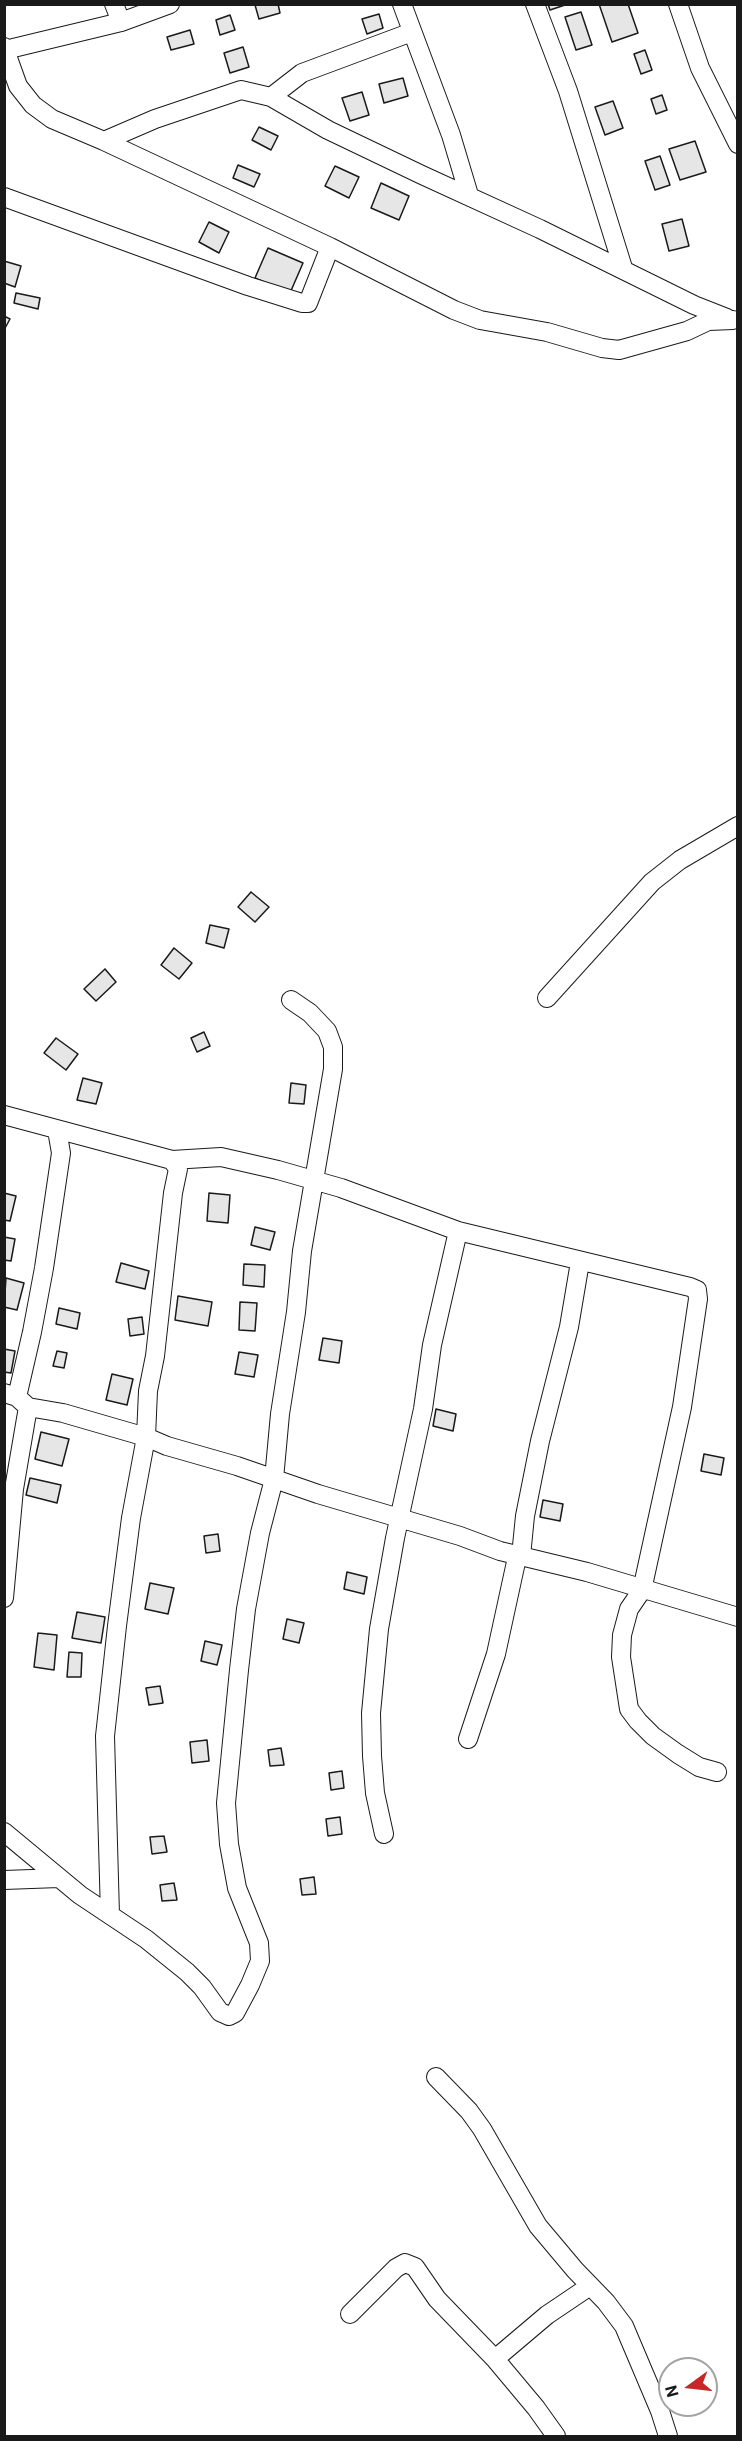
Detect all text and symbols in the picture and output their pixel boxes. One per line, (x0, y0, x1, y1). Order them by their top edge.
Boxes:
north arrow (658, 2357, 718, 2417)
text: N (661, 2383, 683, 2399)

